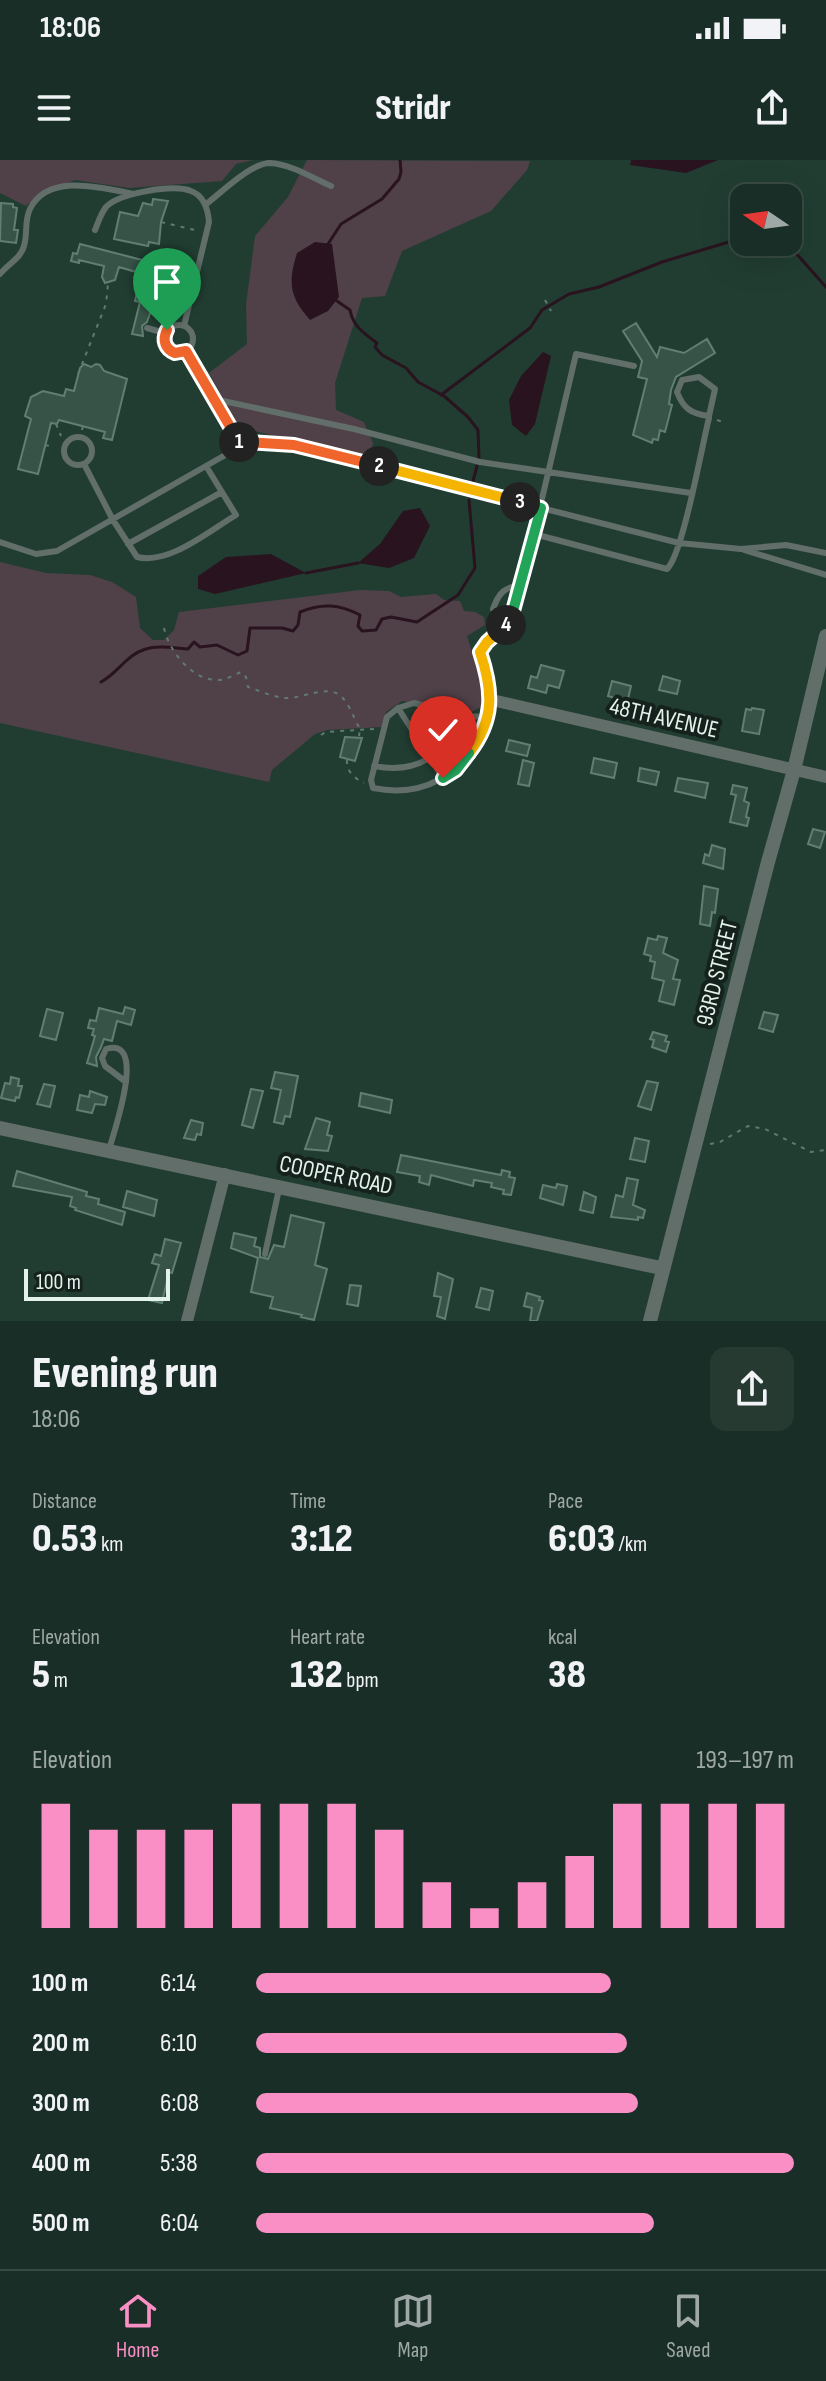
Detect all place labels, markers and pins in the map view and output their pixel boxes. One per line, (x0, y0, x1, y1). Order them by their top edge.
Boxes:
pin (133, 248, 201, 330)
pin: 1 (219, 422, 259, 462)
pin: 2 (359, 446, 399, 486)
pin: 3 (500, 482, 540, 522)
pin: 4 (486, 605, 526, 645)
pin (409, 696, 477, 778)

